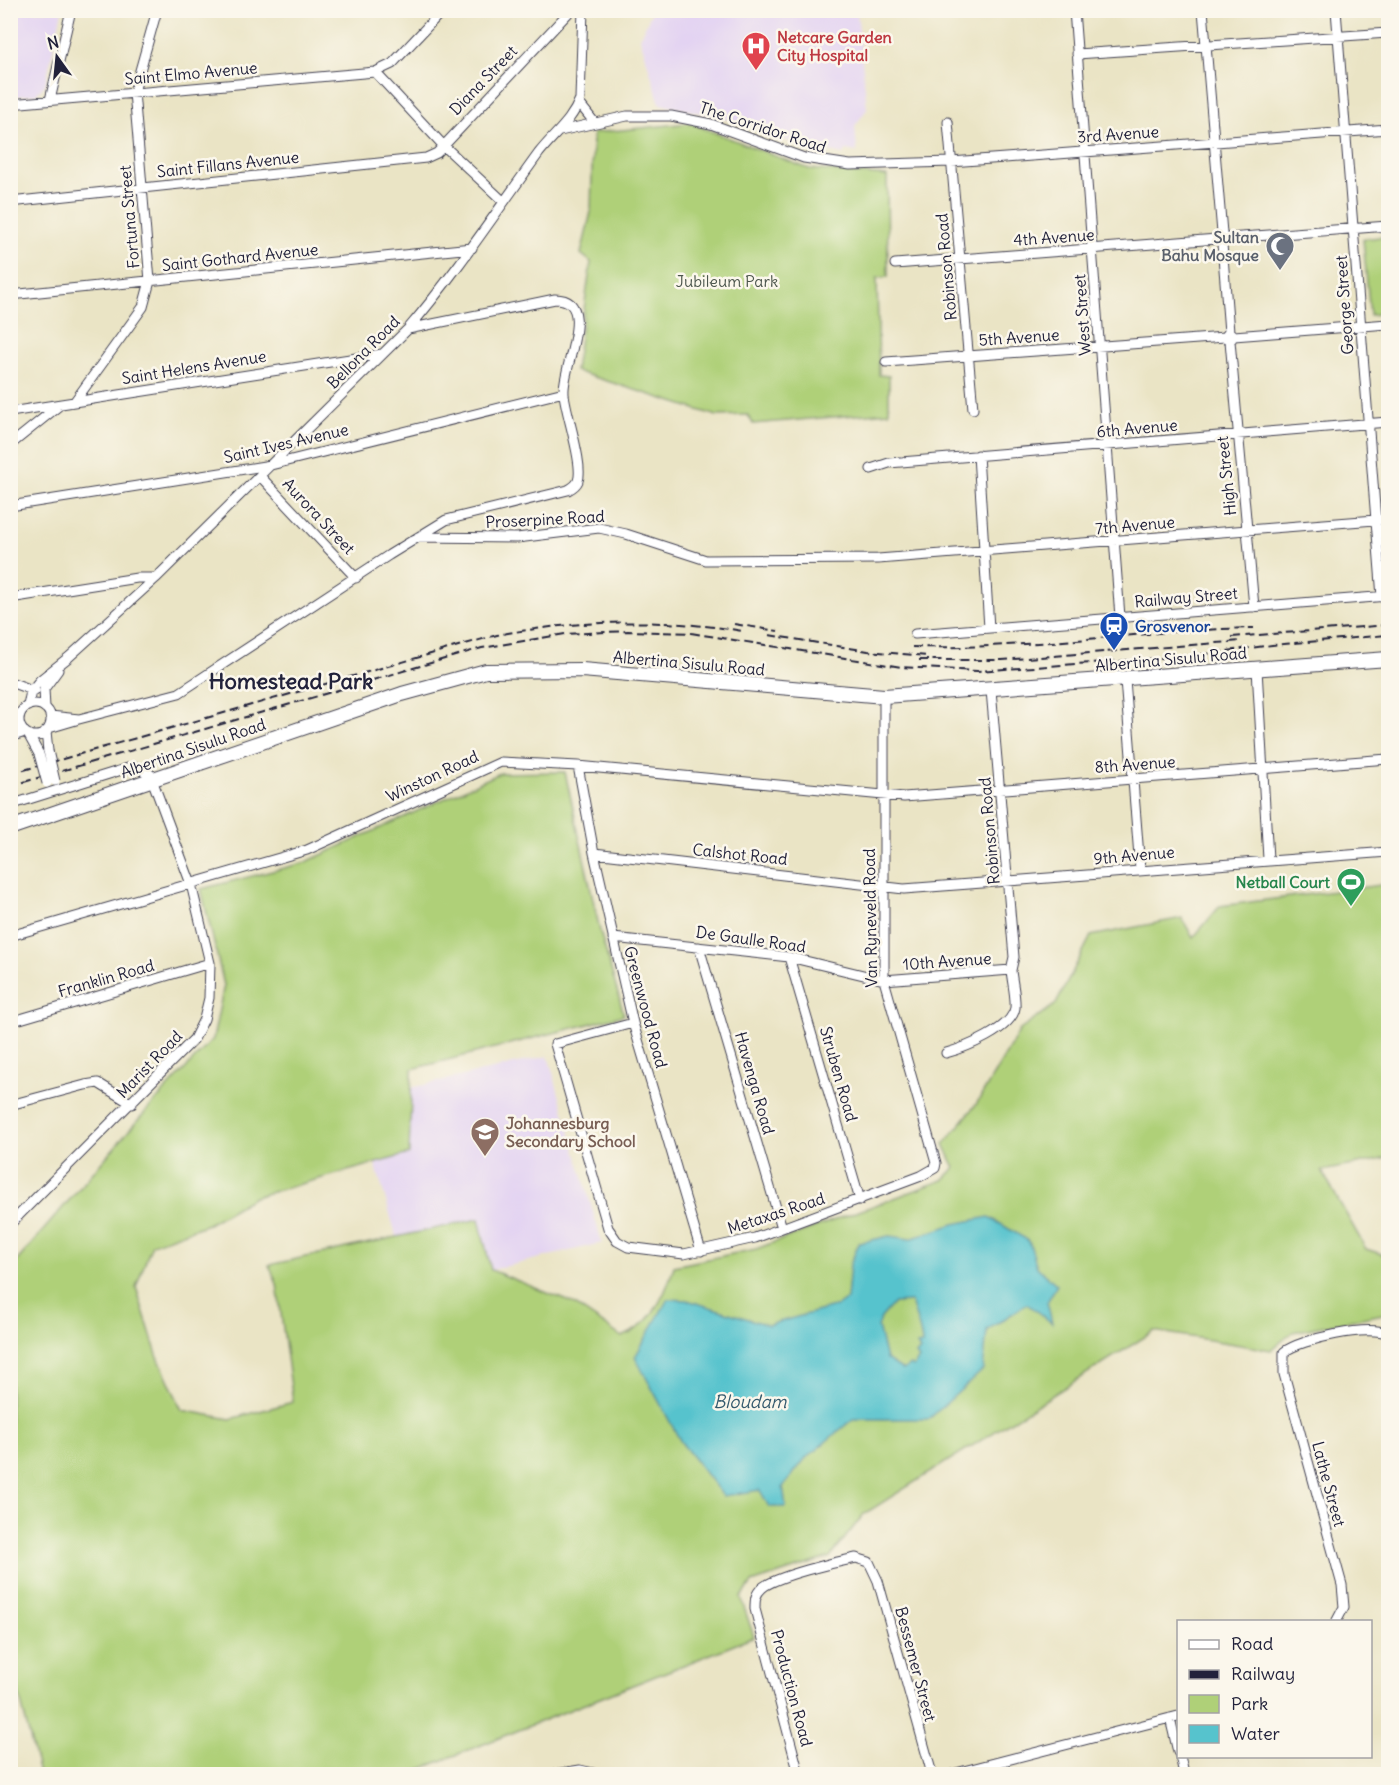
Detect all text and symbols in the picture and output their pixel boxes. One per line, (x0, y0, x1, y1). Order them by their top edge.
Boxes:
north arrow (27, 27, 87, 87)
place label: Netcare Garden City Hospital (777, 27, 892, 66)
hospital icon: Netcare Garden City Hospital (740, 30, 772, 72)
text: N (45, 31, 61, 54)
street label: Diana Street (445, 41, 522, 119)
street label: Saint Elmo Avenue (124, 57, 258, 89)
street label: The Corridor Road (697, 97, 829, 157)
street label: 3rd Avenue (1076, 121, 1160, 147)
street label: Saint Fillans Avenue (156, 147, 300, 181)
street label: Fortuna Street (114, 164, 143, 269)
street label: Robinson Road (931, 213, 961, 321)
street label: 4th Avenue (1013, 224, 1095, 250)
place label: Sultan Bahu Mosque (1161, 227, 1259, 266)
mosque icon: Sultan Bahu Mosque (1264, 230, 1296, 272)
street label: Saint Gothard Avenue (161, 239, 319, 275)
street label: George Street (1331, 254, 1357, 355)
park label: Jubileum Park (676, 271, 778, 291)
street label: West Street (1069, 273, 1095, 356)
street label: Bellona Road (322, 311, 404, 393)
street label: 5th Avenue (978, 324, 1060, 350)
street label: Saint Helens Avenue (120, 346, 268, 388)
street label: 6th Avenue (1096, 414, 1178, 442)
street label: Saint Ives Avenue (222, 419, 350, 467)
street label: High Street (1212, 435, 1240, 517)
street label: Aurora Street (279, 474, 360, 559)
street label: Proserpine Road (485, 506, 605, 532)
street label: 7th Avenue (1094, 512, 1176, 538)
street label: Railway Street (1134, 582, 1239, 611)
station icon: Grosvenor (1098, 610, 1130, 652)
place label: Grosvenor (1135, 616, 1211, 636)
street label: Albertina Sisulu Road (1094, 642, 1248, 676)
street label: Albertina Sisulu Road (612, 646, 766, 680)
district label: Homestead Park (209, 667, 373, 695)
street label: Albertina Sisulu Road (118, 714, 268, 782)
street label: Winston Road (383, 746, 481, 806)
street label: 8th Avenue (1094, 751, 1176, 777)
street label: Robinson Road (974, 777, 1004, 885)
street label: Calshot Road (692, 839, 788, 869)
street label: 9th Avenue (1093, 841, 1175, 869)
street label: Van Ryneveld Road (859, 848, 881, 988)
sports icon: Netball Court (1335, 866, 1367, 908)
place label: Netball Court (1235, 872, 1331, 892)
street label: De Gaulle Road (695, 921, 807, 957)
street label: Greenwood Road (620, 944, 672, 1070)
street label: 10th Avenue (902, 948, 992, 974)
street label: Franklin Road (56, 955, 156, 1001)
street label: Struben Road (816, 1024, 862, 1124)
street label: Marist Road (112, 1026, 186, 1102)
street label: Havenga Road (731, 1029, 779, 1137)
place label: Johannesburg Secondary School (506, 1113, 636, 1152)
school or university icon: Johannesburg Secondary School (469, 1116, 501, 1158)
street label: Metaxas Road (725, 1188, 827, 1238)
water label: Bloudam (713, 1390, 788, 1413)
street label: Lathe Street (1308, 1439, 1350, 1529)
street label: Bessemer Street (891, 1604, 941, 1724)
legend (1177, 1620, 1372, 1758)
street label: Production Road (767, 1627, 817, 1749)
text: Road (1231, 1632, 1274, 1655)
text: Railway (1231, 1662, 1295, 1685)
text: Park (1231, 1692, 1268, 1715)
text: Water (1231, 1722, 1281, 1745)

